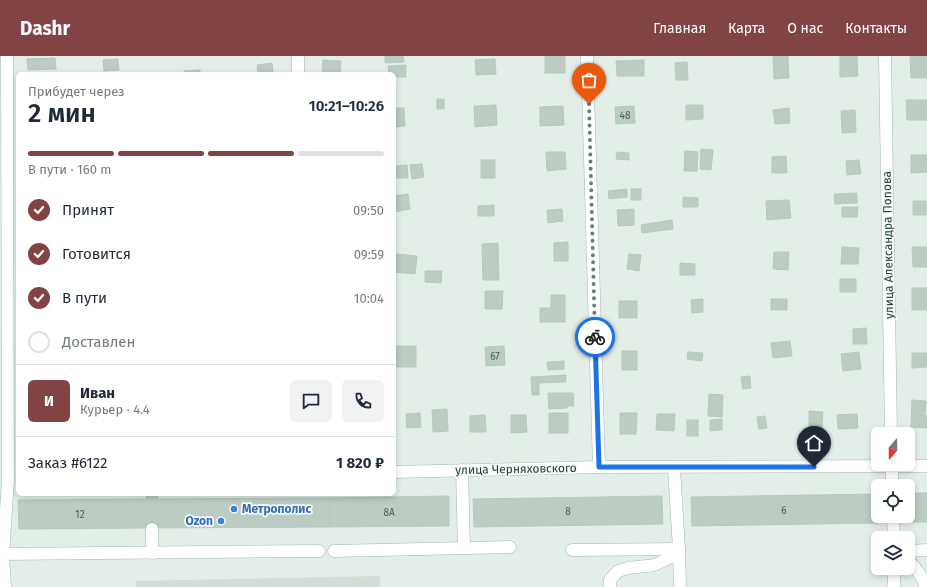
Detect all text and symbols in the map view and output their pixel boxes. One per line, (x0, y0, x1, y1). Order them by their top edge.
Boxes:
text: Dashr (20, 17, 70, 40)
text: Главная (653, 20, 706, 37)
text: Карта (728, 20, 765, 37)
text: О нас (787, 20, 823, 37)
text: Контакты (845, 20, 907, 37)
pin (572, 63, 606, 104)
icon: bag (578, 69, 600, 91)
text: Прибудет через (28, 84, 125, 99)
text: 10:21–10:26 (309, 97, 384, 115)
text: 2 мин (28, 98, 96, 129)
house number: 48 (620, 110, 631, 122)
text: В пути · 160 m (28, 162, 112, 177)
street label: улица Александра Попова (880, 171, 896, 319)
icon: check (28, 199, 50, 221)
text: Принят (62, 201, 114, 219)
text: 09:50 (353, 203, 384, 218)
icon: check (28, 243, 50, 265)
text: Готовится (62, 245, 131, 263)
text: 09:59 (354, 247, 384, 262)
icon: check (28, 287, 50, 309)
text: В пути (62, 289, 107, 307)
text: 10:04 (354, 291, 384, 306)
courier (575, 317, 615, 357)
icon: bike (584, 326, 606, 348)
text: Доставлен (62, 333, 135, 351)
house number: 67 (490, 351, 500, 363)
button: chat (290, 380, 332, 422)
button: phone (342, 380, 384, 422)
text: Иван (80, 384, 115, 402)
text: И (44, 392, 54, 410)
text: Курьер · 4.4 (80, 402, 150, 417)
pin (797, 426, 831, 467)
north arrow (871, 427, 915, 471)
map controls (871, 427, 915, 575)
icon: home (803, 432, 825, 454)
text: Заказ #6122 (28, 454, 108, 472)
text: 1 820 ₽ (336, 454, 384, 472)
street label: улица Черняховского (455, 461, 577, 477)
button: locate (871, 479, 915, 523)
place label: Метрополис (242, 502, 311, 516)
marker: Метрополис (229, 504, 239, 514)
house number: 6 (781, 505, 787, 517)
house number: 8 (565, 506, 571, 518)
house number: 8А (383, 507, 395, 519)
house number: 12 (75, 509, 85, 521)
place label: Ozon (185, 514, 213, 528)
marker: Ozon (216, 516, 226, 526)
button: layers (871, 531, 915, 575)

